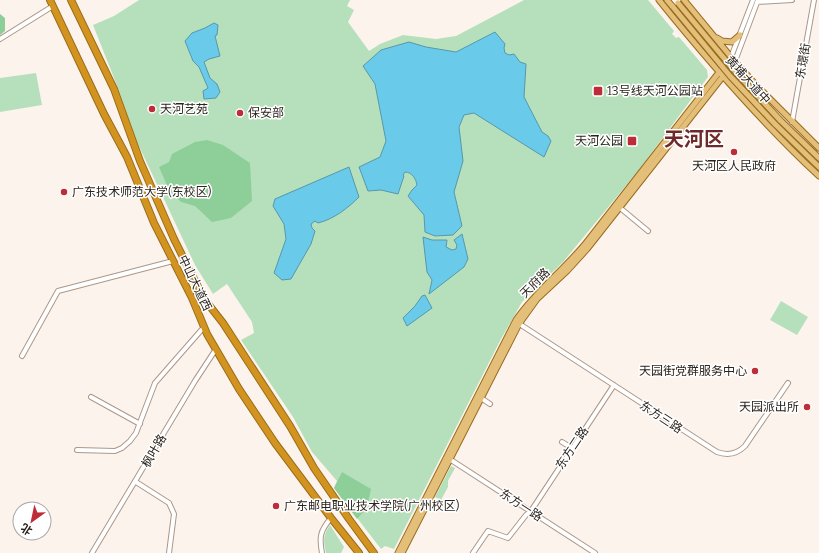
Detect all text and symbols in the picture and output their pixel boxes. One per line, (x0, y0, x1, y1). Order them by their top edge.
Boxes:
street label: 东璟街 (793, 42, 813, 80)
street label: 黄埔大道中 (723, 53, 773, 107)
place label: 13号线天河公园站 (607, 84, 703, 98)
marker: 13号线天河公园站 (592, 85, 604, 97)
place label: 天河艺苑 (160, 102, 208, 116)
marker: 天河艺苑 (147, 104, 157, 114)
place label: 保安部 (248, 106, 284, 120)
marker: 保安部 (235, 108, 245, 118)
district label: 天河区 (664, 127, 724, 151)
place label: 天河公园 (575, 134, 623, 148)
marker: 天河公园 (626, 135, 638, 147)
marker: 天河区人民政府 (729, 147, 739, 157)
place label: 天河区人民政府 (692, 159, 776, 173)
place label: 广东技术师范大学(东校区) (72, 184, 212, 199)
marker: 广东技术师范大学(东校区) (59, 187, 69, 197)
street label: 中山大道西 (176, 253, 214, 313)
street label: 天府路 (517, 265, 553, 301)
place label: 天园街党群服务中心 (639, 364, 747, 378)
marker: 天园街党群服务中心 (750, 366, 760, 376)
street label: 东方三路 (637, 398, 685, 436)
place label: 天园派出所 (739, 400, 799, 414)
marker: 天园派出所 (802, 402, 812, 412)
street label: 东方二路 (553, 424, 591, 472)
street label: 枫叶路 (139, 432, 169, 470)
street label: 东方一路 (497, 486, 545, 524)
place label: 广东邮电职业技术学院(广州校区) (284, 498, 460, 513)
north arrow (12, 501, 52, 541)
marker: 广东邮电职业技术学院(广州校区) (271, 501, 281, 511)
text: 北 (19, 521, 35, 537)

